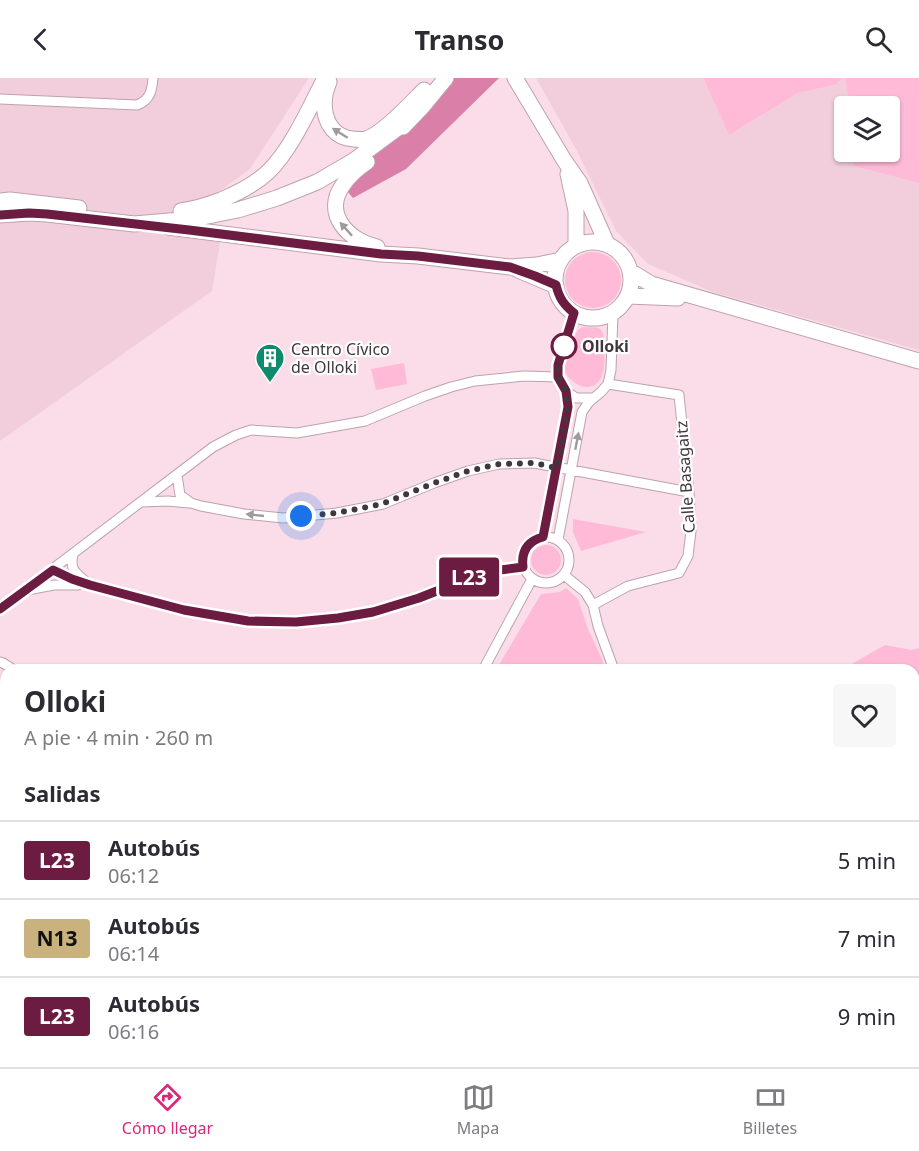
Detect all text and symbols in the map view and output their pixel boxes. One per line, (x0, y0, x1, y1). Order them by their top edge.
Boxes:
text: Transo (415, 21, 504, 58)
icon: back (24, 23, 57, 56)
icon: search (862, 23, 895, 56)
map controls (834, 96, 900, 162)
button: layers (834, 96, 900, 162)
one-way arrow (332, 128, 349, 139)
one-way arrow (340, 222, 353, 237)
marker: Olloki (551, 333, 577, 359)
place label: Olloki (582, 335, 629, 357)
place label: Centro Cívico de Olloki (291, 338, 390, 378)
building icon: Centro Cívico de Olloki (254, 342, 286, 384)
street label: Calle Basagaitz (670, 420, 700, 534)
one-way arrow (573, 431, 582, 450)
your location (286, 501, 316, 531)
one-way arrow (246, 510, 265, 520)
line badge: L23 (434, 558, 504, 596)
text: L23 (451, 563, 487, 591)
text: Olloki (24, 682, 106, 720)
button: heart (833, 684, 896, 747)
text: A pie · 4 min · 260 m (24, 724, 213, 751)
text: Salidas (24, 778, 101, 808)
text: Autobús (108, 832, 200, 862)
text: 5 min (838, 845, 896, 875)
text: L23 (39, 846, 75, 874)
text: 06:12 (108, 862, 159, 889)
text: Autobús (108, 910, 200, 940)
text: 7 min (838, 923, 896, 953)
text: N13 (36, 924, 78, 952)
text: 06:14 (108, 940, 159, 967)
text: Autobús (108, 988, 200, 1018)
text: 9 min (838, 1001, 896, 1031)
text: L23 (39, 1002, 75, 1030)
text: 06:16 (108, 1018, 159, 1045)
tab: Cómo llegar (122, 1081, 213, 1139)
tab: Mapa (457, 1081, 499, 1139)
tab: Billetes (743, 1081, 797, 1139)

